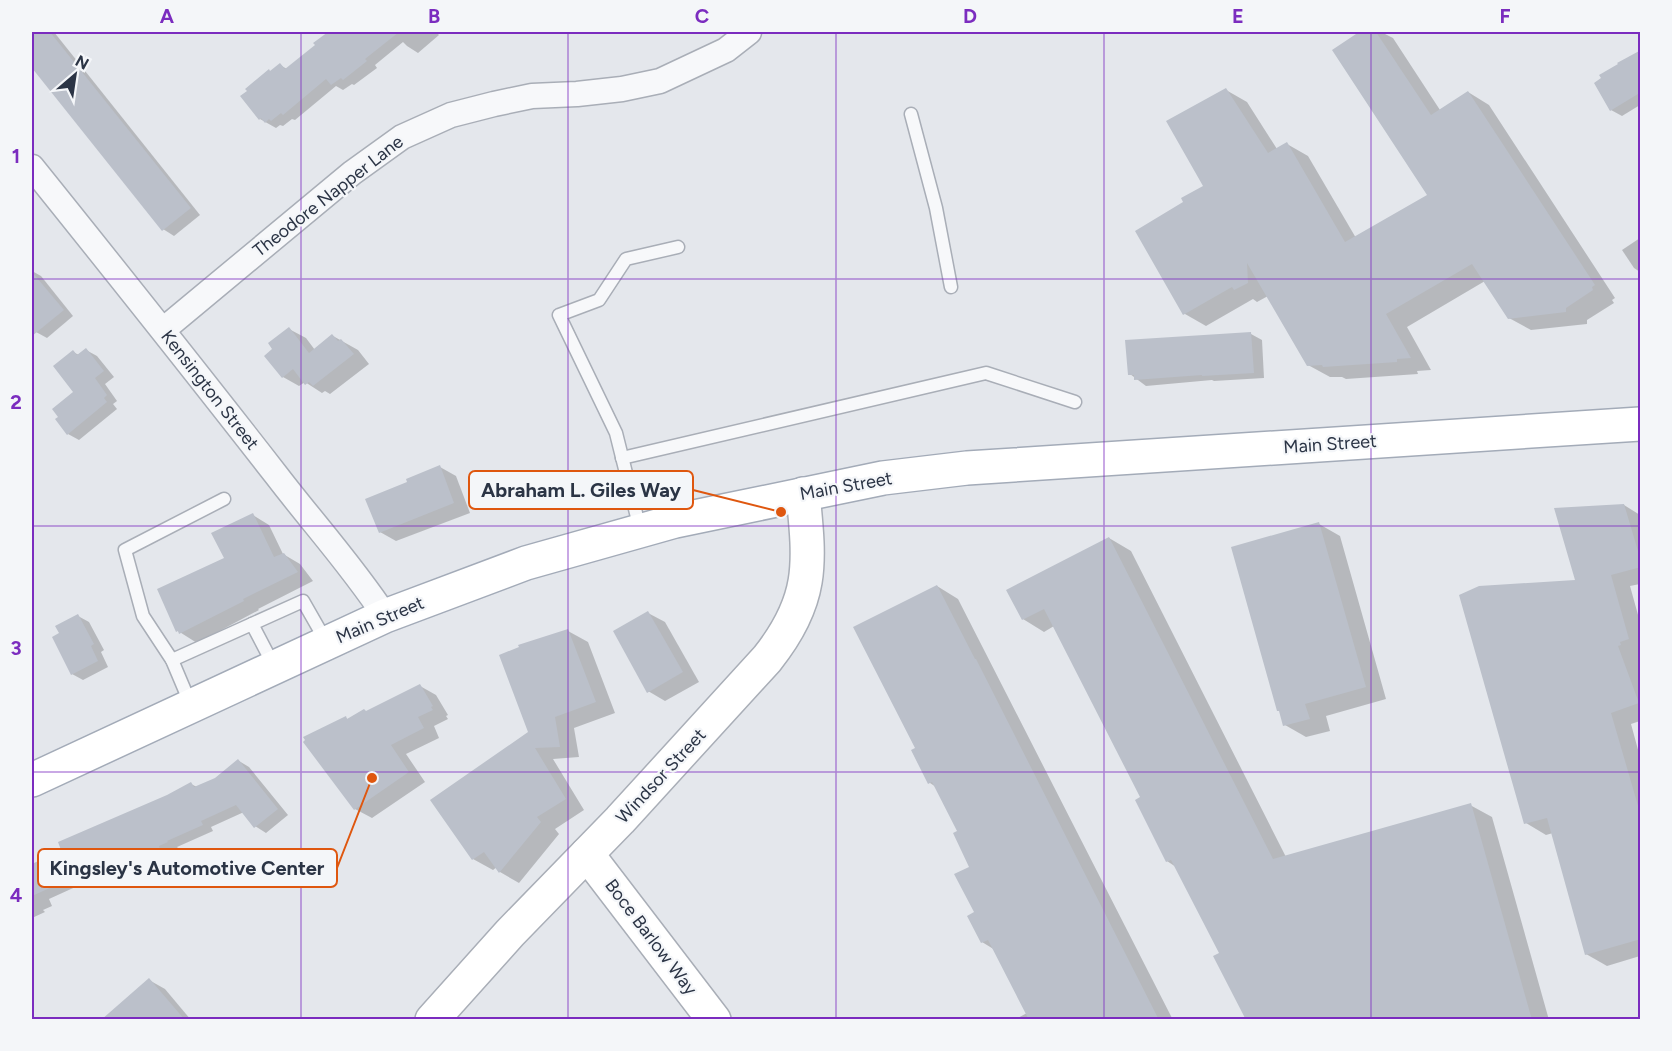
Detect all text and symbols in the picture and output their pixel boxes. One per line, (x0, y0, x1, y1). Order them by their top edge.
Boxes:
text: A (160, 4, 175, 28)
text: B (428, 4, 440, 28)
text: C (695, 4, 709, 28)
text: D (963, 4, 977, 28)
text: E (1232, 4, 1244, 28)
text: F (1499, 4, 1511, 28)
north arrow (45, 45, 105, 105)
text: N (72, 51, 92, 74)
street label: Theodore Napper Lane (248, 130, 408, 262)
text: 1 (12, 144, 20, 168)
street label: Kensington Street (156, 326, 264, 454)
text: 2 (10, 390, 22, 414)
street label: Main Street (1283, 430, 1378, 458)
street label: Main Street (798, 467, 894, 505)
callout: Abraham L. Giles Way (469, 471, 693, 509)
text: Abraham L. Giles Way (481, 478, 682, 502)
street label: Main Street (333, 592, 427, 648)
text: 3 (10, 636, 22, 660)
street label: Windsor Street (611, 724, 711, 828)
callout: Kingsley's Automotive Center (38, 849, 337, 887)
text: Kingsley's Automotive Center (50, 856, 325, 880)
street label: Boce Barlow Way (600, 875, 702, 1000)
text: 4 (10, 883, 23, 907)

